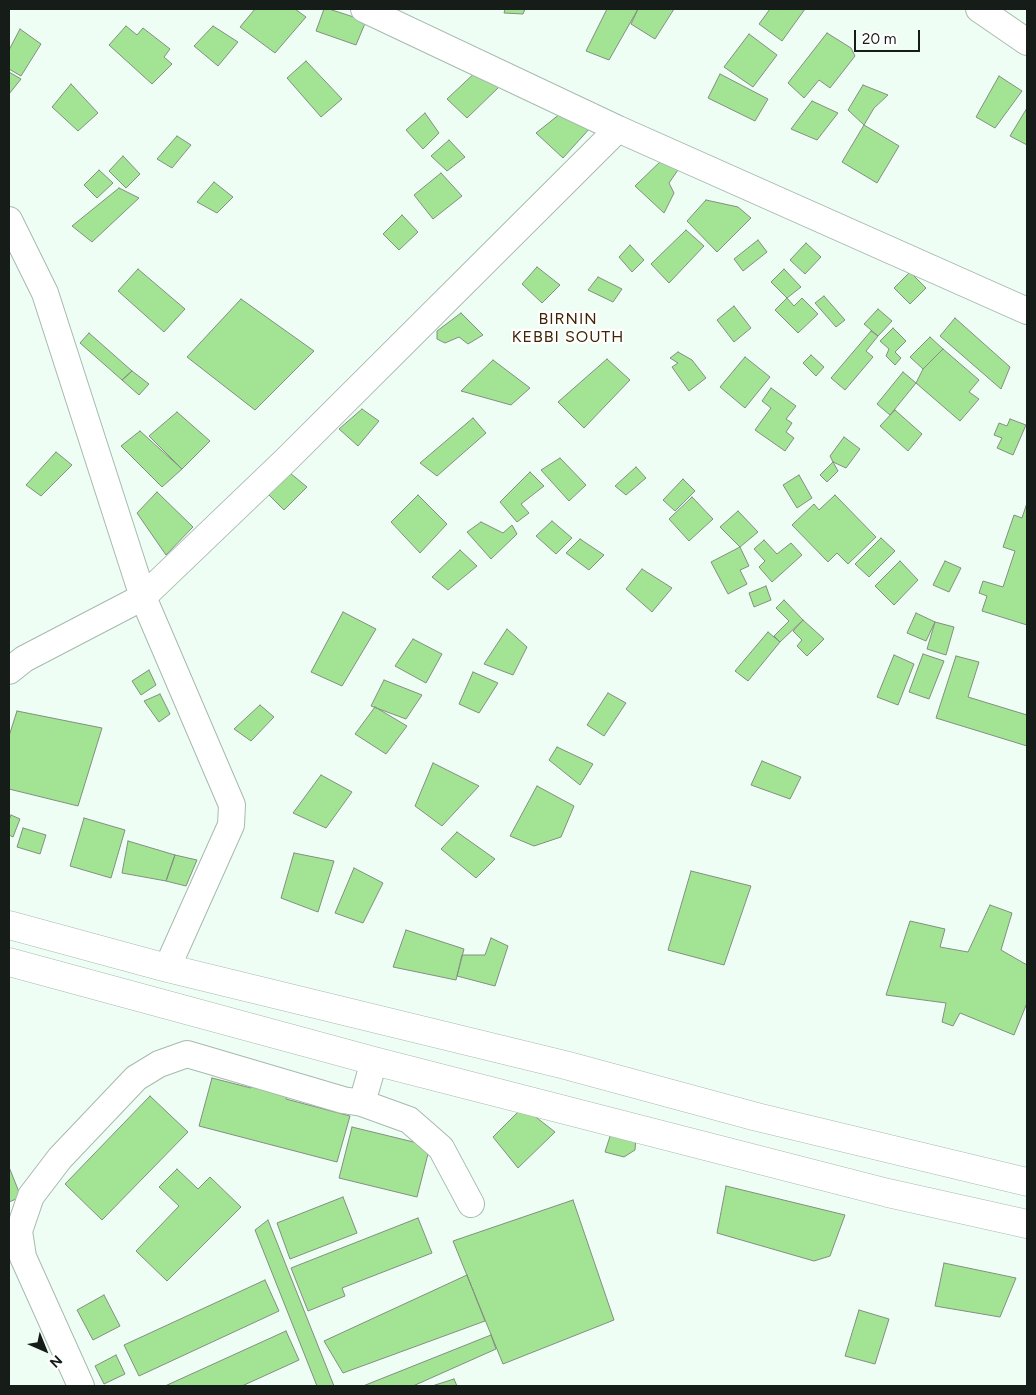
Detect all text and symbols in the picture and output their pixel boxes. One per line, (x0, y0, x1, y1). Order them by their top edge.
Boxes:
scale bar (856, 20, 922, 52)
text: 20 m (862, 30, 896, 48)
district label: BIRNIN KEBBI SOUTH (510, 309, 626, 347)
north arrow (20, 1325, 70, 1375)
text: N (46, 1351, 66, 1371)

